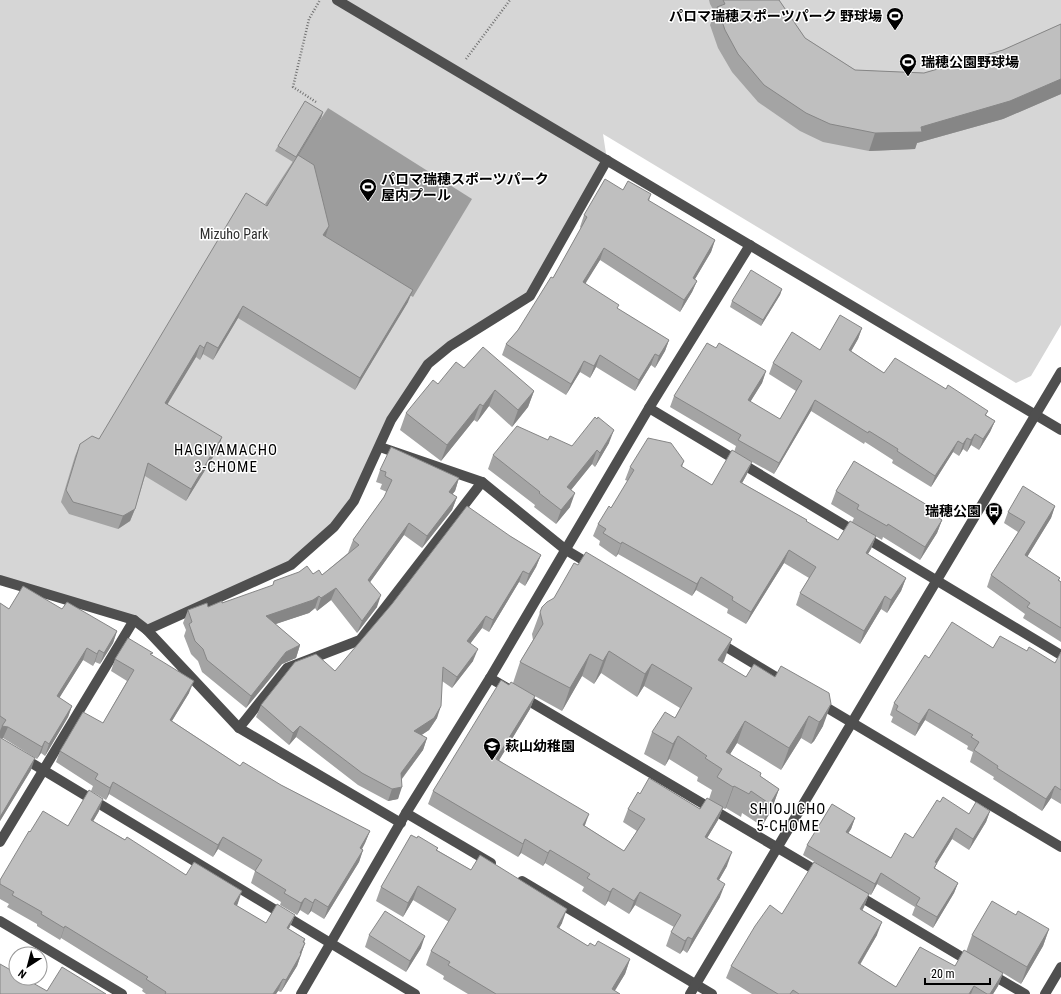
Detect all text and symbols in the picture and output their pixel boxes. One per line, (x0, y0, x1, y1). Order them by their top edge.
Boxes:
sports icon: パロマ瑞穂スポーツパーク 野球場 (885, 6, 905, 31)
place label: パロマ瑞穂スポーツパーク 野球場 (669, 8, 882, 24)
sports icon: 瑞穂公園野球場 (898, 52, 918, 77)
place label: 瑞穂公園野球場 (921, 54, 1019, 70)
place label: パロマ瑞穂スポーツパーク 屋内プール (381, 171, 549, 203)
sports icon: パロマ瑞穂スポーツパーク 屋内プール (358, 177, 378, 202)
park label: Mizuho Park (200, 226, 269, 242)
district label: HAGIYAMACHO 3-CHOME (174, 441, 278, 476)
bus stop icon: 瑞穂公園 (984, 501, 1004, 526)
place label: 瑞穂公園 (925, 503, 981, 519)
school or university icon: 萩山幼稚園 (482, 736, 502, 761)
place label: 萩山幼稚園 (505, 738, 575, 754)
district label: SHIOJICHO 5-CHOME (750, 800, 826, 835)
north arrow (8, 946, 48, 986)
scale bar (925, 960, 990, 986)
text: N (16, 966, 29, 981)
text: 20 m (931, 967, 955, 981)

